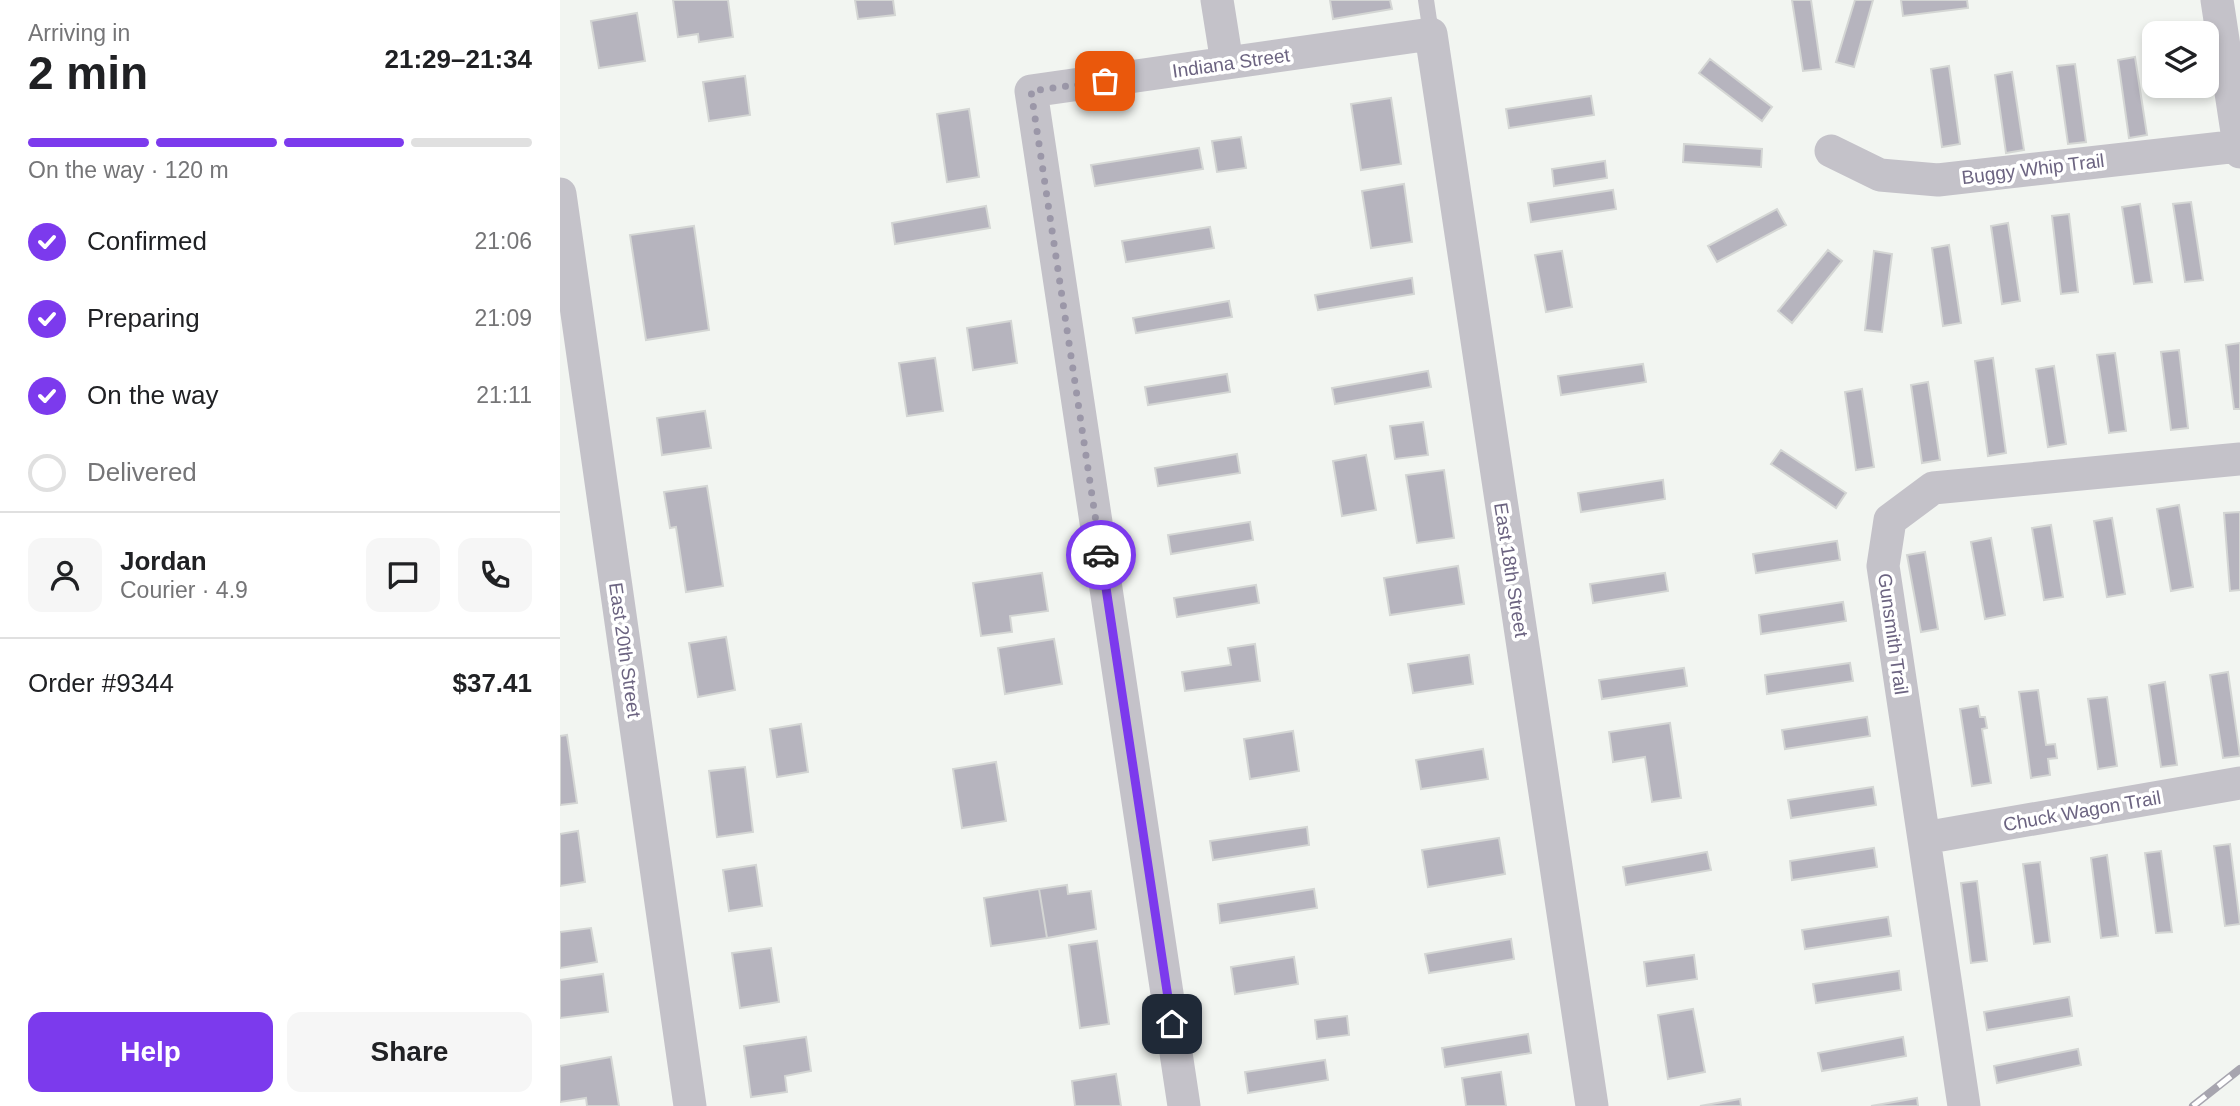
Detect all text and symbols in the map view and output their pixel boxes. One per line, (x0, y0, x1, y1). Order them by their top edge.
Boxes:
text: Arriving in (28, 20, 130, 46)
map controls (2142, 21, 2219, 98)
button: layers (2142, 21, 2219, 98)
text: 21:29–21:34 (385, 44, 532, 74)
street label: Indiana Street (1171, 44, 1292, 82)
text: 2 min (28, 47, 148, 99)
pin (1075, 51, 1135, 111)
icon: bag (1086, 62, 1124, 100)
street label: Buggy Whip Trail (1960, 150, 2106, 188)
text: On the way · 120 m (28, 157, 229, 183)
icon: check (28, 223, 66, 261)
text: Confirmed (87, 226, 207, 256)
text: 21:06 (474, 228, 532, 254)
icon: check (28, 300, 66, 338)
text: Preparing (87, 303, 200, 333)
text: 21:09 (474, 305, 532, 331)
icon: check (28, 377, 66, 415)
text: On the way (87, 380, 219, 410)
text: 21:11 (476, 382, 532, 408)
text: Delivered (87, 457, 197, 487)
street label: East 18th Street (1490, 501, 1532, 640)
courier (1066, 520, 1136, 590)
icon: car (1082, 536, 1120, 574)
button: person (28, 538, 102, 612)
button: chat (366, 538, 440, 612)
button: phone (458, 538, 532, 612)
text: Jordan (120, 546, 207, 576)
street label: Gunsmith Trail (1874, 572, 1912, 696)
text: Courier · 4.9 (120, 577, 248, 603)
street label: East 20th Street (605, 581, 645, 720)
text: Order #9344 (28, 668, 174, 698)
text: $37.41 (452, 668, 532, 698)
street label: Chuck Wagon Trail (2001, 787, 2163, 835)
pin (1142, 994, 1202, 1054)
icon: home (1153, 1005, 1191, 1043)
button: Help (28, 1012, 273, 1092)
button: Share (287, 1012, 532, 1092)

